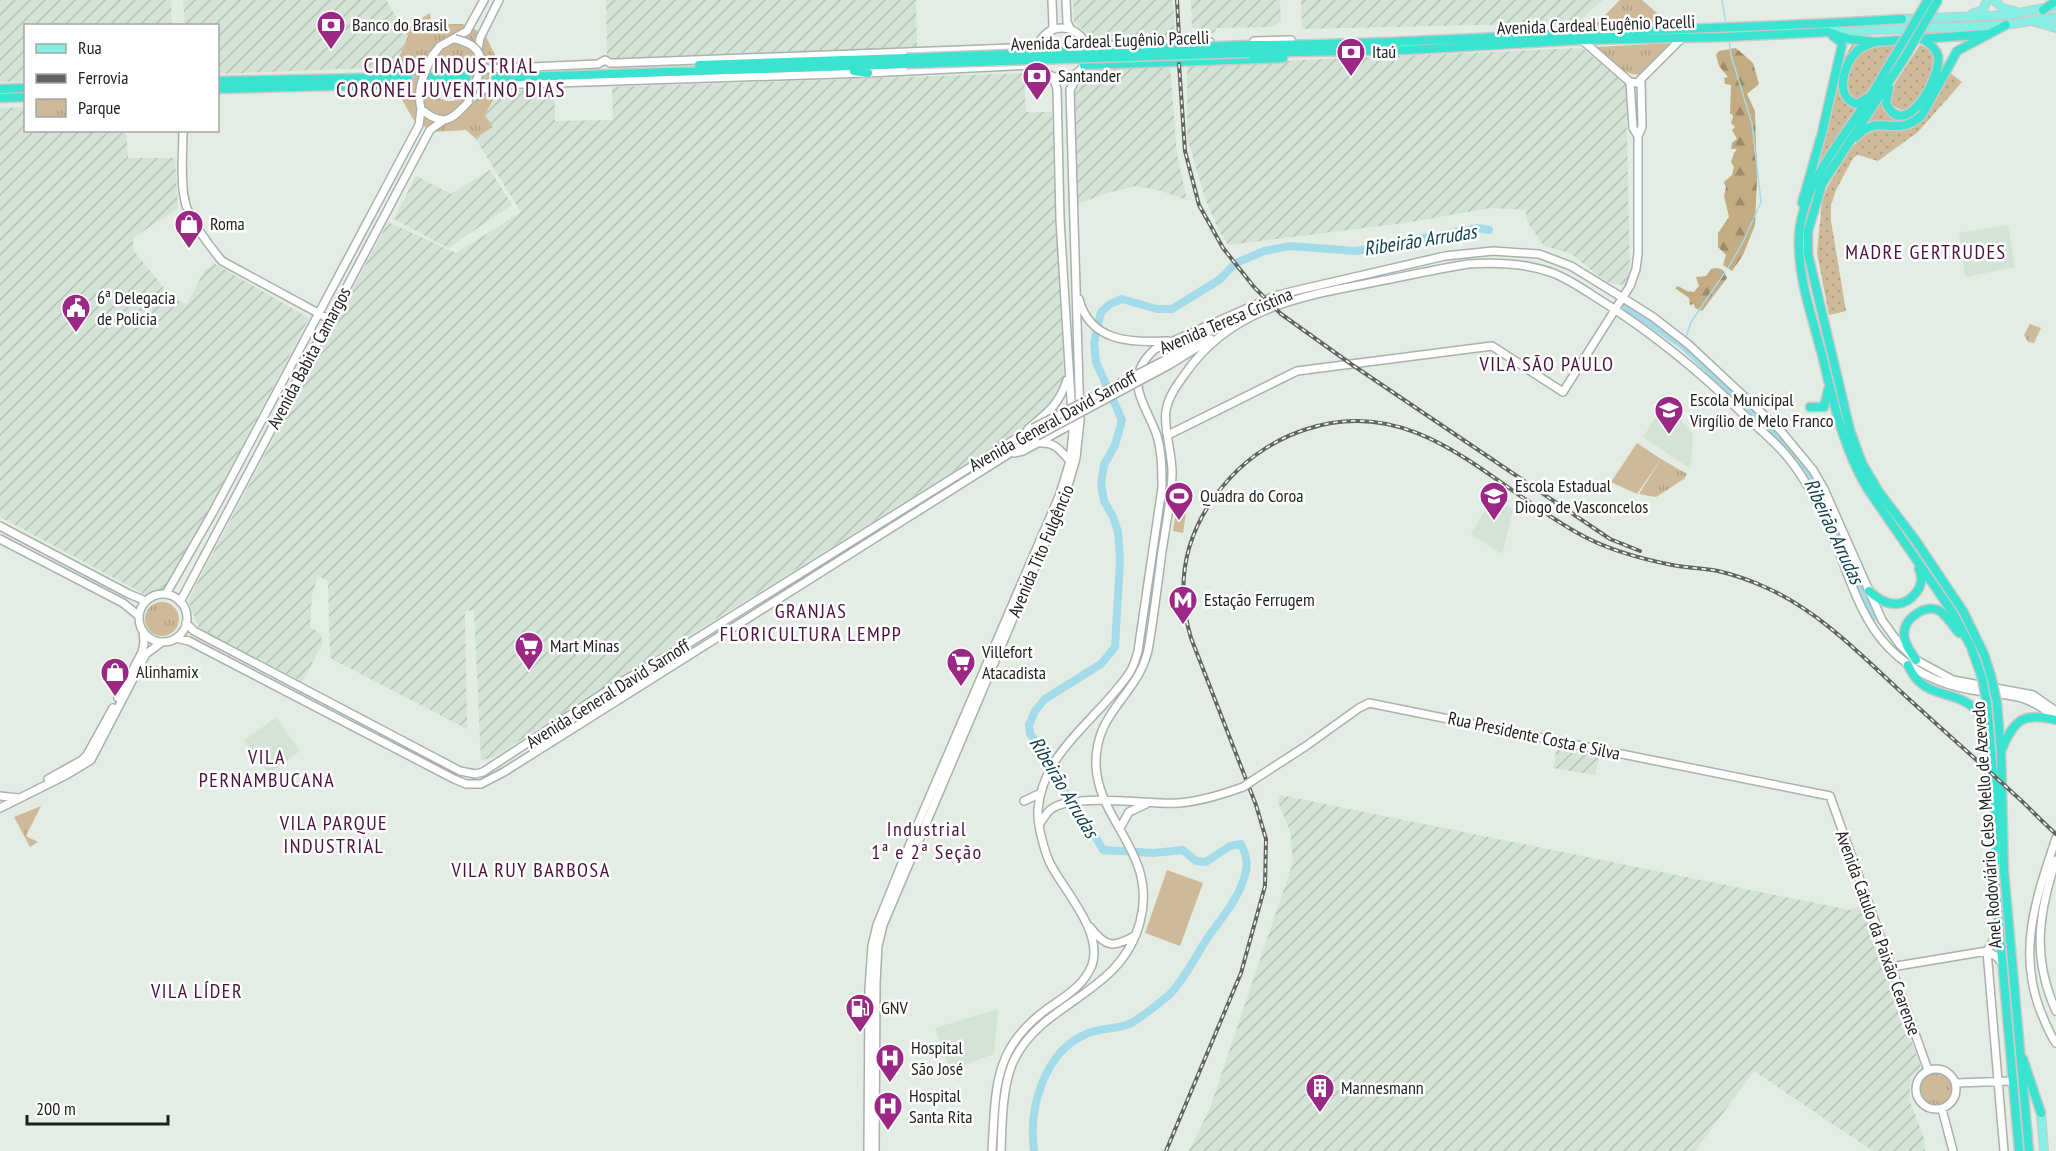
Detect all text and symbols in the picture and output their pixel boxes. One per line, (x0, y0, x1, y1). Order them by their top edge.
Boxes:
bank icon: Banco do Brasil (315, 9, 347, 51)
street label: Avenida Cardeal Eugênio Pacelli (1496, 10, 1696, 39)
place label: Banco do Brasil (352, 13, 448, 36)
legend (24, 24, 219, 132)
street label: Avenida Cardeal Eugênio Pacelli (1010, 26, 1210, 55)
text: Rua (78, 36, 102, 59)
bank icon: Itaú (1335, 36, 1367, 78)
place label: Itaú (1372, 40, 1396, 63)
district label: CIDADE INDUSTRIAL CORONEL JUVENTINO DIAS (336, 52, 566, 103)
bank icon: Santander (1021, 60, 1053, 102)
place label: Santander (1058, 64, 1121, 87)
text: Ferrovia (78, 66, 128, 89)
text: Parque (78, 96, 121, 119)
shop icon: Roma (173, 208, 205, 250)
place label: Roma (210, 212, 245, 235)
water label: Ribeirão Arrudas (1362, 218, 1480, 262)
district label: MADRE GERTRUDES (1845, 239, 2007, 265)
street label: Avenida Teresa Cristina (1156, 282, 1296, 359)
street label: Avenida Babita Camargos (262, 283, 356, 433)
place label: 6ª Delegacia de Policia (97, 286, 175, 330)
public building icon: 6ª Delegacia de Policia (60, 292, 92, 334)
district label: VILA SÃO PAULO (1478, 351, 1615, 377)
street label: Avenida General David Sarnoff (965, 364, 1142, 476)
place label: Escola Municipal Virgílio de Melo Franco (1689, 388, 1834, 432)
school or university icon: Escola Municipal Virgílio de Melo Franco (1653, 394, 1685, 436)
place label: Escola Estadual Diogo de Vasconcelos (1515, 474, 1648, 518)
water label: Ribeirão Arrudas (1798, 474, 1871, 590)
sports icon: Quadra do Coroa (1163, 480, 1195, 522)
school or university icon: Escola Estadual Diogo de Vasconcelos (1478, 480, 1510, 522)
street label: Avenida Tito Fulgêncio (1002, 481, 1079, 620)
place label: Quadra do Coroa (1200, 484, 1303, 507)
metro station icon: Estação Ferrugem (1167, 584, 1199, 626)
place label: Estação Ferrugem (1204, 588, 1315, 611)
district label: GRANJAS FLORICULTURA LEMPP (720, 598, 902, 647)
supermarket icon: Mart Minas (513, 630, 545, 672)
street label: Avenida General David Sarnoff (522, 633, 695, 753)
place label: Mart Minas (550, 634, 619, 657)
place label: Villefort Atacadista (981, 640, 1046, 684)
supermarket icon: Villefort Atacadista (945, 646, 977, 688)
shop icon: Alinhamix (99, 656, 131, 698)
place label: Alinhamix (136, 660, 199, 683)
street label: Anel Rodoviário Celso Mello de Azevedo (1966, 701, 2007, 949)
street label: Rua Presidente Costa e Silva (1446, 706, 1622, 765)
water label: Ribeirão Arrudas (1024, 732, 1106, 844)
district label: VILA PERNAMBUCANA (199, 744, 335, 793)
district label: VILA PARQUE INDUSTRIAL (279, 810, 388, 859)
district label: Industrial 1ª e 2ª Seção (871, 816, 983, 865)
street label: Avenida Catulo da Paixão Cearense (1831, 827, 1926, 1039)
district label: VILA RUY BARBOSA (450, 857, 611, 883)
district label: VILA LÍDER (150, 978, 243, 1004)
fuel station icon: GNV (844, 992, 876, 1034)
place label: GNV (881, 996, 909, 1019)
place label: Hospital São José (911, 1036, 963, 1080)
hospital icon: Hospital São José (874, 1042, 906, 1084)
building icon: Mannesmann (1304, 1072, 1336, 1114)
place label: Mannesmann (1341, 1076, 1424, 1099)
place label: Hospital Santa Rita (909, 1084, 972, 1128)
scale bar (27, 1088, 168, 1126)
hospital icon: Hospital Santa Rita (872, 1090, 904, 1132)
text: 200 m (36, 1097, 76, 1120)

